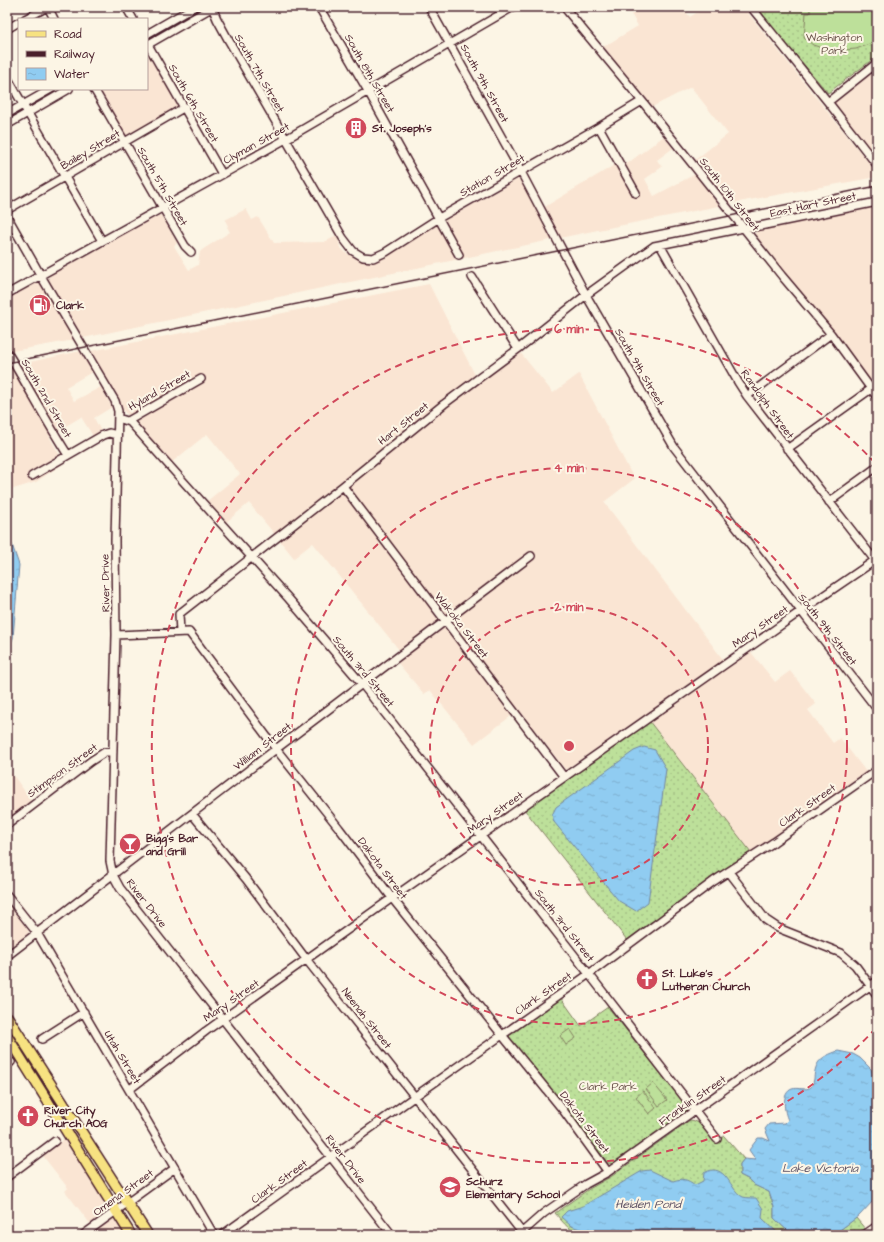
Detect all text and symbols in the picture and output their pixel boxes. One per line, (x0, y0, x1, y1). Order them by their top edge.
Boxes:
legend (18, 18, 148, 90)
text: Road (54, 26, 82, 43)
park label: Washington Park (806, 30, 862, 58)
street label: South 7th Street (231, 31, 288, 116)
street label: South 8th Street (341, 31, 398, 116)
street label: South 9th Street (457, 41, 513, 126)
text: Railway (54, 46, 95, 64)
street label: South 6th Street (165, 61, 222, 146)
text: Water (54, 66, 90, 83)
building icon: St. Joseph's (343, 115, 369, 141)
street label: Clyman Street (220, 119, 293, 169)
place label: St. Joseph's (371, 121, 432, 137)
street label: Bailey Street (58, 125, 124, 174)
street label: South 5th Street (134, 144, 192, 229)
street label: Station Street (457, 150, 528, 200)
street label: South 10th Street (696, 154, 763, 235)
street label: East Hart Street (769, 188, 858, 221)
fuel station icon: Clark (27, 292, 53, 318)
place label: Clark (56, 298, 84, 313)
text: 6 min (554, 321, 584, 338)
street label: South 9th Street (611, 326, 668, 409)
street label: South 2nd Street (18, 356, 76, 441)
street label: Hyland Street (125, 366, 194, 415)
street label: Randolph Street (737, 367, 798, 442)
street label: Hart Street (375, 398, 432, 448)
text: 4 min (554, 460, 584, 477)
street label: River Drive (97, 554, 114, 612)
street label: Wakoka Street (431, 589, 492, 662)
street label: South 9th Street (795, 590, 861, 669)
text: 2 min (554, 599, 583, 616)
street label: Mary Street (729, 601, 792, 652)
street label: South 3rd Street (329, 632, 398, 711)
street label: William Street (230, 719, 295, 774)
centre of rings (562, 739, 576, 753)
street label: Stimpson Street (24, 740, 101, 801)
street label: Clark Street (776, 780, 839, 831)
street label: Mary Street (464, 787, 527, 838)
bar icon: Bigg's Bar and Grill (117, 831, 143, 857)
place label: Bigg's Bar and Grill (145, 831, 199, 859)
street label: Dakota Street (354, 834, 411, 903)
street label: River Drive (123, 876, 170, 931)
street label: South 3rd Street (531, 886, 598, 965)
church icon: St. Luke's Lutheran Church (634, 966, 660, 992)
place label: St. Luke's Lutheran Church (661, 966, 750, 994)
street label: Clark Street (512, 968, 575, 1019)
street label: Mary Street (200, 975, 263, 1026)
street label: Neenah Street (338, 985, 396, 1052)
street label: Utah Street (101, 1028, 145, 1087)
street label: Franklin Street (656, 1071, 729, 1129)
park label: Clark Park (579, 1079, 637, 1094)
street label: Dakota Street (556, 1088, 613, 1157)
church icon: River City Church AOG (15, 1103, 41, 1129)
place label: River City Church AOG (44, 1103, 108, 1131)
street label: River Drive (322, 1132, 369, 1187)
street label: Clark Street (248, 1156, 311, 1207)
water label: Lake Victoria (782, 1160, 859, 1177)
street label: Omena Street (90, 1165, 157, 1219)
school or university icon: Schurz Elementary School (437, 1174, 463, 1200)
place label: Schurz Elementary School (465, 1174, 561, 1204)
water label: Heiden Pond (615, 1196, 684, 1213)

